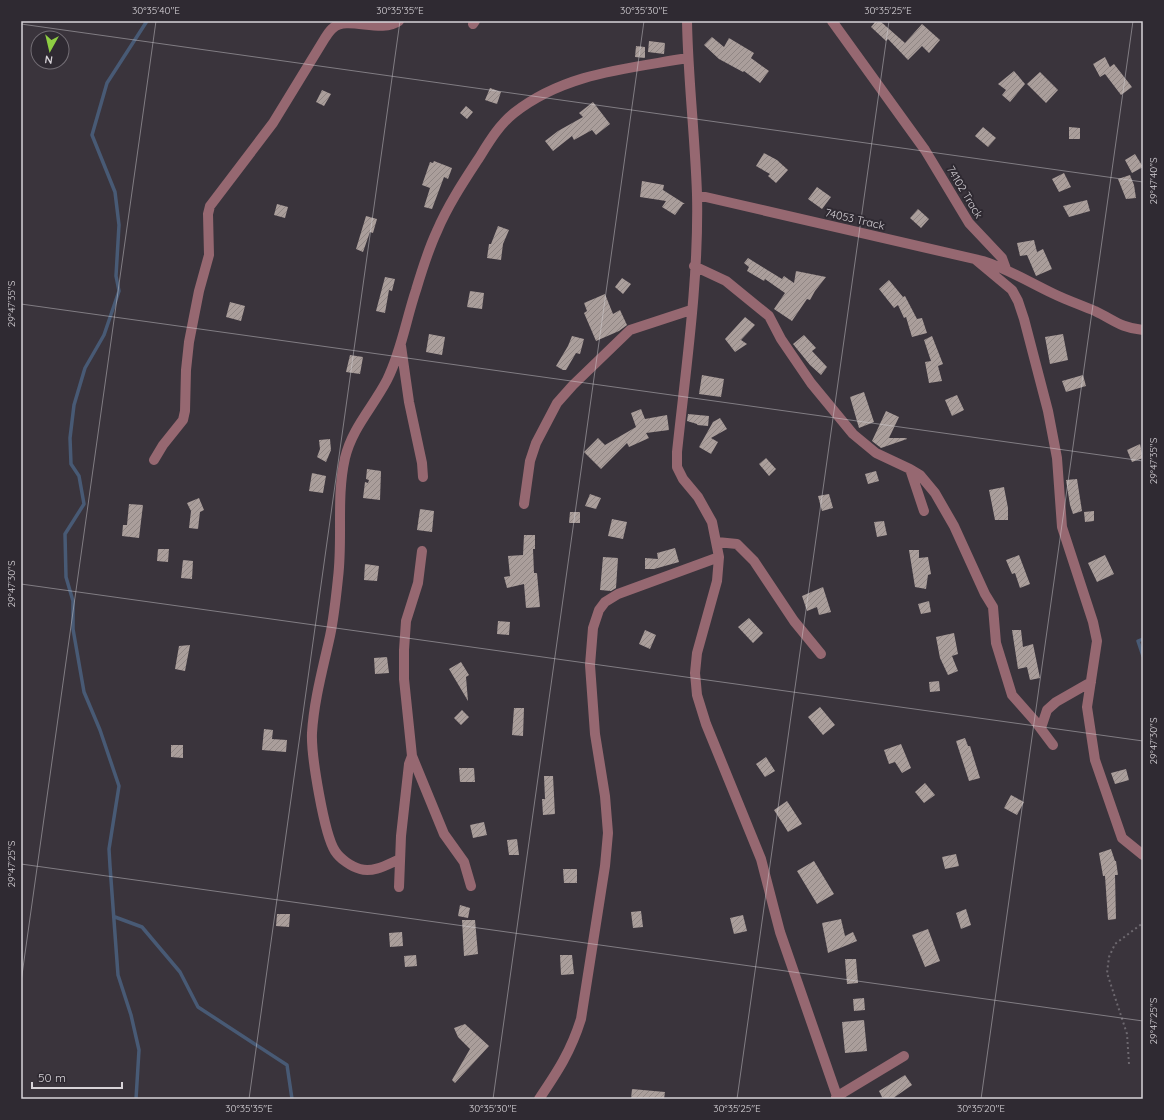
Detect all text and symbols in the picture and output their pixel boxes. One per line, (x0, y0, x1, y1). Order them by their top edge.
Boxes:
text: 30°35'40"E (132, 4, 180, 17)
text: 30°35'35"E (376, 4, 424, 17)
text: 30°35'30"E (620, 4, 668, 17)
text: 30°35'25"E (864, 4, 912, 17)
north arrow (30, 30, 70, 70)
text: N (44, 52, 54, 67)
text: 29°47'40"S (1147, 157, 1160, 205)
street label: 74102 Track (944, 163, 986, 221)
street label: 74053 Track (824, 205, 886, 233)
text: 29°47'35"S (5, 280, 18, 327)
text: 29°47'35"S (1147, 437, 1160, 484)
text: 29°47'30"S (5, 560, 18, 608)
text: 29°47'30"S (1147, 717, 1160, 765)
text: 29°47'25"S (5, 840, 18, 887)
text: 29°47'25"S (1147, 997, 1160, 1044)
scale bar (32, 1064, 122, 1090)
text: 50 m (38, 1070, 66, 1085)
text: 30°35'35"E (225, 1102, 273, 1115)
text: 30°35'30"E (469, 1102, 517, 1115)
text: 30°35'25"E (713, 1102, 761, 1115)
text: 30°35'20"E (957, 1102, 1005, 1115)

